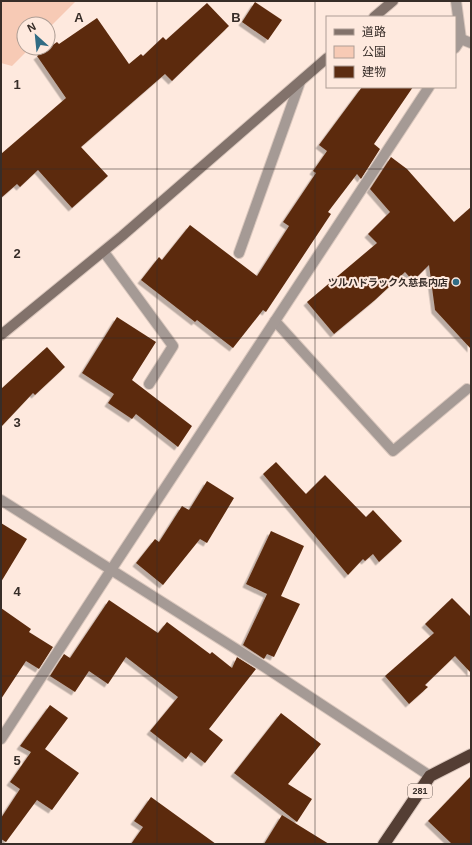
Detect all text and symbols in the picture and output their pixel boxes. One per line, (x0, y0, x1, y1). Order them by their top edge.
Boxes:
text: A (74, 10, 84, 25)
text: B (231, 10, 241, 25)
north arrow (16, 16, 56, 56)
legend (326, 16, 456, 88)
text: N (25, 20, 38, 34)
text: 道路 (362, 25, 386, 39)
text: 公園 (362, 45, 386, 59)
text: 建物 (362, 65, 386, 79)
text: 1 (13, 77, 21, 92)
text: 2 (13, 246, 21, 261)
place label: ツルハドラック久慈長内店 (328, 277, 448, 288)
marker: ツルハドラック久慈長内店 (451, 277, 461, 287)
text: 3 (13, 415, 21, 430)
text: 4 (13, 584, 21, 599)
text: 5 (13, 753, 21, 768)
road number: 281 (408, 784, 432, 798)

